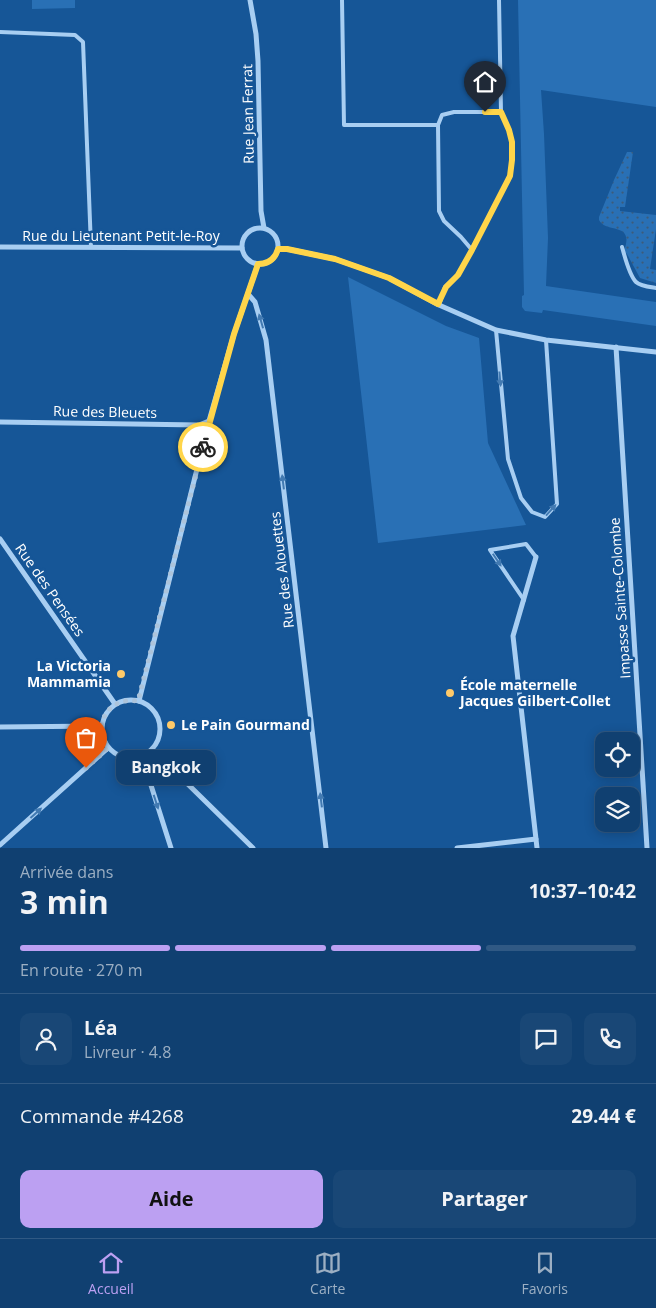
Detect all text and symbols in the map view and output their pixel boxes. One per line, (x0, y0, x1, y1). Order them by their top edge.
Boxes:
pin (464, 61, 506, 112)
street label: Rue Jean Ferrat (237, 64, 258, 164)
icon: home (471, 68, 499, 96)
street label: Rue du Lieutenant Petit-le-Roy (22, 226, 221, 245)
one-way arrow (257, 313, 265, 328)
one-way arrow (496, 371, 504, 387)
street label: Rue des Bleuets (53, 401, 157, 422)
courier (178, 422, 228, 472)
icon: bike (189, 433, 217, 461)
one-way arrow (279, 473, 287, 489)
one-way arrow (545, 505, 557, 517)
street label: Rue des Alouettes (265, 510, 298, 629)
street label: Impasse Sainte-Colombe (604, 517, 635, 679)
street label: Rue des Pensées (11, 539, 90, 640)
one-way arrow (492, 553, 502, 567)
place label: La Victoria Mammamia (27, 656, 111, 691)
marker: La Victoria Mammamia (115, 668, 127, 680)
place label: École maternelle Jacques Gilbert-Collet (458, 675, 610, 710)
marker: École maternelle Jacques Gilbert-Collet (444, 687, 456, 699)
place label: Le Pain Gourmand (181, 715, 310, 734)
pin (65, 717, 107, 768)
marker: Le Pain Gourmand (165, 719, 177, 731)
icon: bag (72, 724, 100, 752)
map controls (595, 732, 640, 832)
button: locate (595, 732, 640, 777)
callout: Bangkok (116, 750, 216, 786)
text: Bangkok (131, 756, 201, 778)
button: layers (595, 787, 640, 832)
one-way arrow (317, 791, 325, 807)
one-way arrow (153, 795, 160, 810)
one-way arrow (30, 807, 43, 818)
text: Arrivée dans (20, 861, 113, 883)
text: 10:37–10:42 (529, 878, 636, 904)
text: 3 min (20, 880, 109, 923)
text: En route · 270 m (20, 959, 142, 981)
button: person (20, 1013, 72, 1065)
button: chat (520, 1013, 572, 1065)
button: phone (584, 1013, 636, 1065)
text: Léa (84, 1015, 117, 1041)
text: Livreur · 4.8 (84, 1041, 171, 1063)
text: Commande #4268 (20, 1103, 184, 1129)
text: 29.44 € (571, 1103, 636, 1129)
button: Aide (20, 1170, 323, 1228)
button: Partager (333, 1170, 636, 1228)
tab: Accueil (88, 1249, 134, 1298)
tab: Carte (310, 1249, 345, 1298)
tab: Favoris (522, 1249, 568, 1298)

